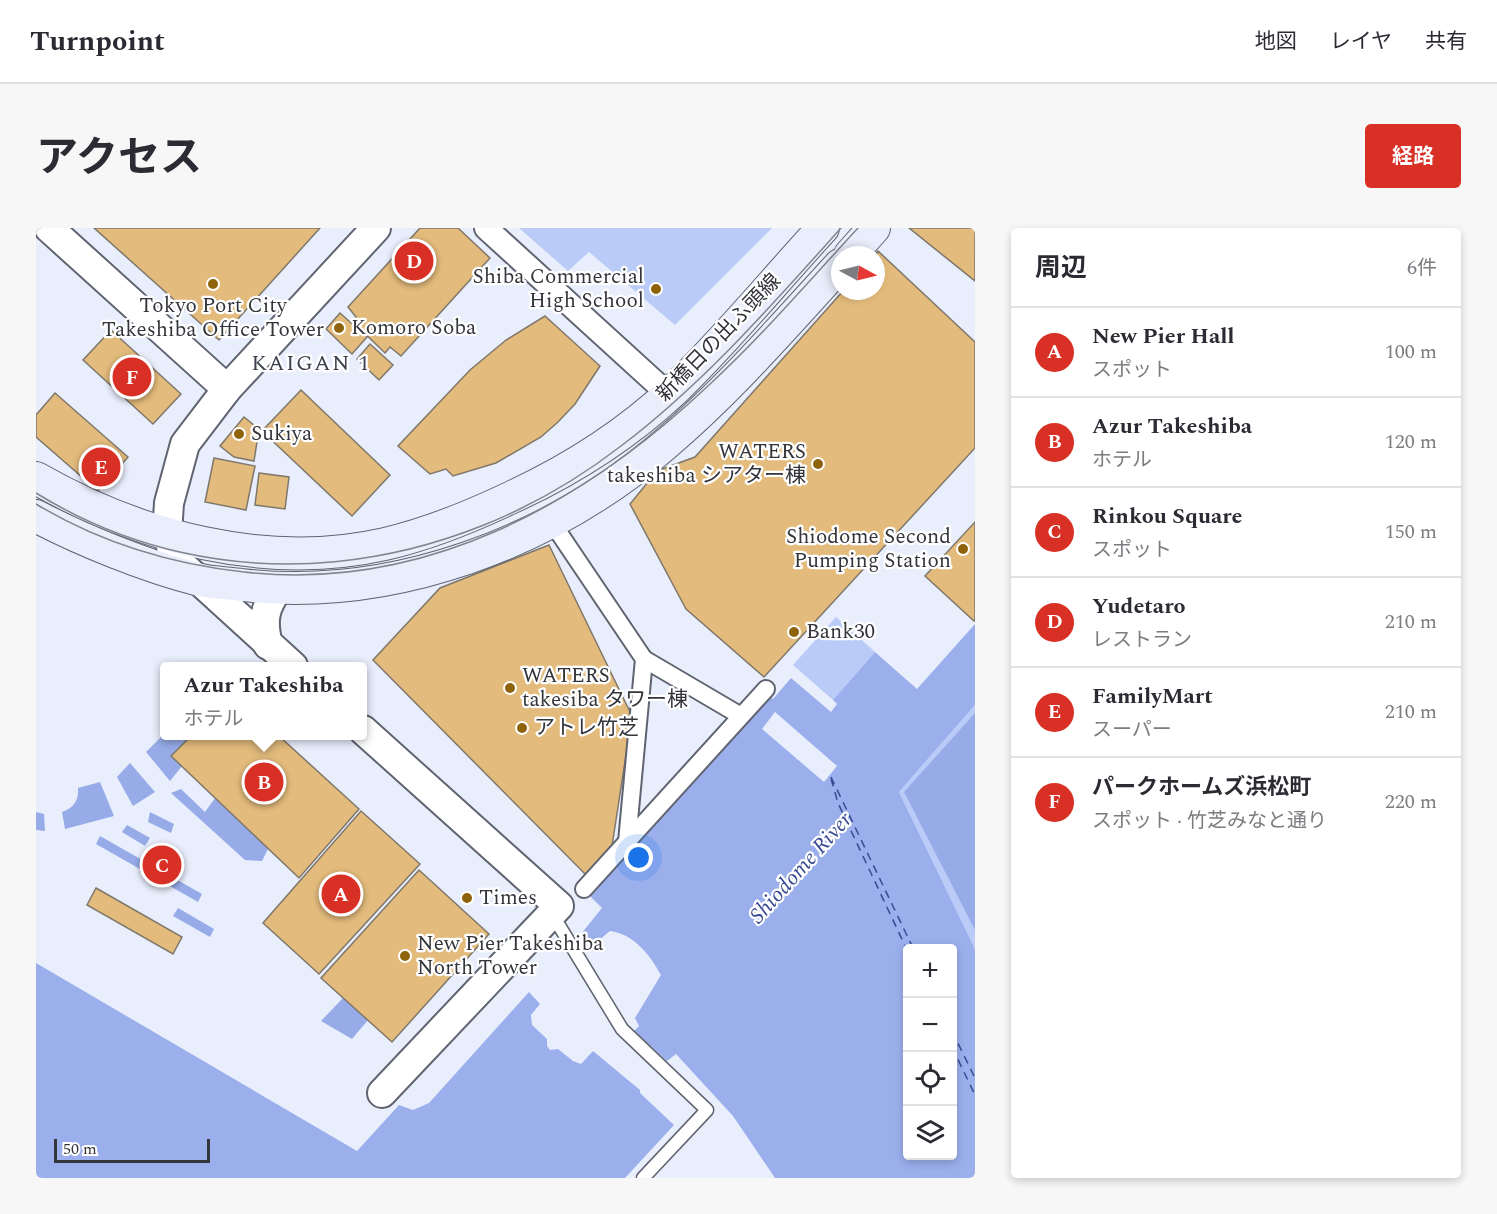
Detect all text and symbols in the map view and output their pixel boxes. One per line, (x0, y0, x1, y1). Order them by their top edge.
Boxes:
text: Turnpoint (30, 20, 165, 63)
text: 地図 (1255, 26, 1297, 58)
text: レイヤ (1330, 26, 1392, 58)
text: 共有 (1425, 26, 1467, 58)
button: 経路 (1365, 124, 1461, 188)
text: アクセス (36, 127, 202, 190)
pin: D (394, 238, 434, 284)
north arrow (831, 246, 885, 300)
text: 周辺 (1035, 248, 1087, 288)
text: 6件 (1407, 253, 1437, 283)
place label: Shiba Commercial High School (473, 261, 644, 317)
street label: 新橋日の出ふ頭線 (649, 266, 789, 410)
marker: Tokyo Port City Takeshiba Office Tower (206, 277, 220, 291)
marker: Shiba Commercial High School (649, 282, 663, 296)
place label: Tokyo Port City Takeshiba Office Tower (102, 290, 324, 346)
place label: Komoro Soba (351, 312, 477, 344)
text: New Pier Hall (1092, 320, 1235, 353)
marker: Komoro Soba (332, 321, 346, 335)
text: A (1047, 337, 1062, 367)
text: 100 m (1385, 337, 1437, 367)
district label: KAIGAN 1 (251, 347, 371, 380)
pin: F (112, 354, 152, 400)
text: スポット (1092, 355, 1172, 385)
text: Azur Takeshiba (1092, 410, 1252, 443)
place label: Sukiya (251, 418, 313, 450)
marker: Sukiya (232, 427, 246, 441)
text: B (1047, 427, 1062, 457)
text: 120 m (1385, 427, 1437, 457)
place label: WATERS takeshiba シアター棟 (607, 436, 806, 492)
pin: E (82, 444, 120, 490)
text: ホテル (1092, 445, 1152, 475)
marker: WATERS takeshiba シアター棟 (811, 457, 825, 471)
text: Rinkou Square (1092, 500, 1242, 533)
text: C (1047, 517, 1062, 547)
text: 150 m (1385, 517, 1437, 547)
place label: Shiodome Second Pumping Station (786, 521, 951, 577)
text: スポット (1092, 535, 1172, 565)
marker: Shiodome Second Pumping Station (956, 542, 970, 556)
text: Yudetaro (1092, 590, 1186, 623)
text: D (1046, 607, 1063, 637)
text: 210 m (1385, 607, 1437, 637)
place label: Bank30 (806, 616, 875, 648)
marker: Bank30 (787, 625, 801, 639)
text: レストラン (1092, 625, 1192, 655)
place label: WATERS takesiba タワー棟 (522, 660, 688, 716)
popup (160, 662, 367, 740)
text: Azur Takeshiba (183, 669, 344, 702)
text: FamilyMart (1092, 680, 1213, 713)
marker: WATERS takesiba タワー棟 (503, 681, 517, 695)
text: E (1048, 697, 1061, 727)
text: 210 m (1385, 697, 1437, 727)
text: ホテル (183, 704, 243, 734)
place label: アトレ竹芝 (534, 712, 639, 744)
text: スーパー (1092, 715, 1172, 745)
marker: アトレ竹芝 (515, 721, 529, 735)
pin: B (244, 760, 284, 804)
text: パークホームズ浜松町 (1092, 771, 1311, 804)
text: F (1048, 787, 1061, 817)
text: 220 m (1385, 787, 1437, 817)
water label: Shiodome River (742, 804, 861, 931)
text: スポット · 竹芝みなと通り (1092, 806, 1327, 836)
pin: C (142, 842, 182, 888)
your location (624, 843, 653, 872)
pin: A (322, 872, 360, 916)
place label: Times (479, 882, 537, 914)
marker: Times (460, 891, 474, 905)
place label: New Pier Takeshiba North Tower (417, 928, 604, 984)
map controls (903, 944, 957, 1160)
button: + (903, 944, 957, 998)
marker: New Pier Takeshiba North Tower (398, 949, 412, 963)
button: − (903, 998, 957, 1052)
button: locate (903, 1052, 957, 1106)
button: layers (903, 1106, 957, 1160)
scale bar (54, 1136, 210, 1164)
text: 50 m (63, 1137, 97, 1161)

